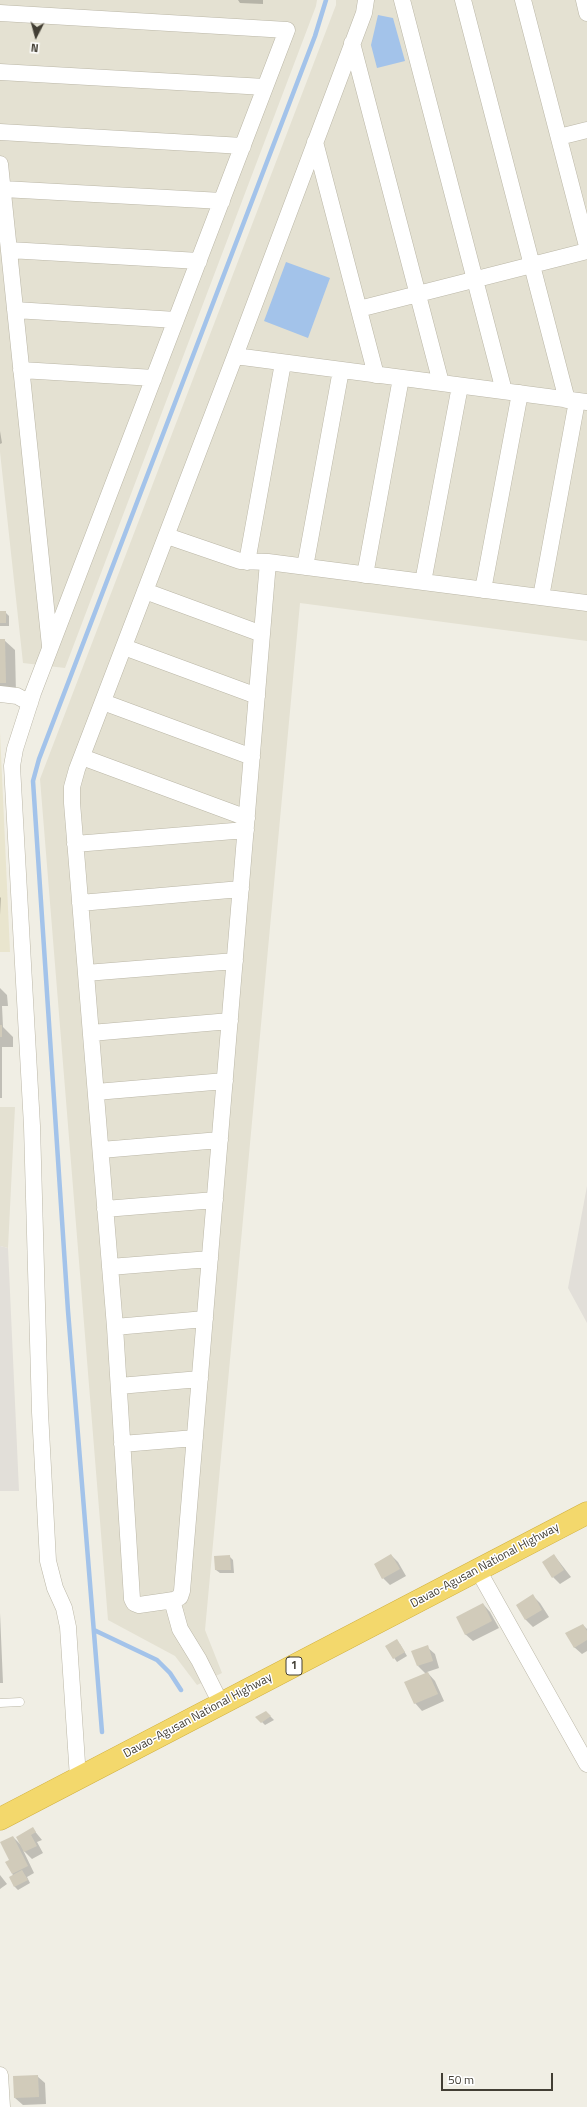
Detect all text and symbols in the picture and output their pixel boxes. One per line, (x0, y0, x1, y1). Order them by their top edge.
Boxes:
north arrow (16, 16, 56, 56)
text: N (30, 40, 39, 56)
street label: Davao-Agusan National Highway (408, 1521, 562, 1611)
road number: 1 (286, 1657, 302, 1675)
street label: Davao-Agusan National Highway (121, 1671, 275, 1761)
scale bar (443, 2065, 555, 2091)
text: 50 m (448, 2070, 474, 2089)

